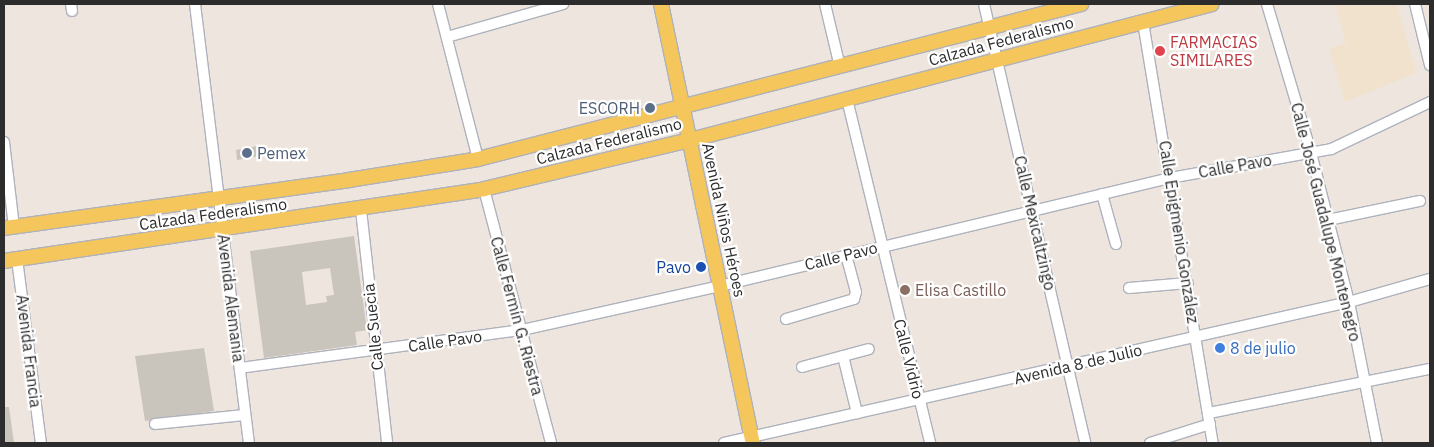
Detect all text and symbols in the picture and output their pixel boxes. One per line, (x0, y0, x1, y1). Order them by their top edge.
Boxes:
street label: Calzada Federalismo (926, 12, 1076, 70)
place label: FARMACIAS SIMILARES (1170, 32, 1258, 70)
marker: FARMACIAS SIMILARES (1154, 45, 1166, 57)
place label: ESCORH (579, 98, 640, 118)
street label: Calle José Guadalupe Montenegro (1287, 101, 1365, 343)
marker: ESCORH (644, 102, 656, 114)
street label: Calzada Federalismo (534, 114, 684, 168)
street label: Calle Epigmenio González (1155, 139, 1203, 325)
street label: Avenida Niños Héroes (698, 141, 750, 299)
place label: Pemex (257, 143, 306, 163)
marker: Pemex (241, 147, 253, 159)
street label: Calle Pavo (1197, 150, 1273, 182)
street label: Calle Mexicaltzingo (1010, 154, 1060, 292)
street label: Calzada Federalismo (138, 194, 288, 234)
street label: Avenida Alemania (214, 233, 248, 363)
street label: Calle Fermín G. Riestra (487, 234, 547, 398)
street label: Calle Pavo (803, 238, 879, 274)
place label: Pavo (656, 257, 691, 277)
marker: Pavo (695, 261, 707, 273)
place label: Elisa Castillo (915, 280, 1006, 300)
street label: Calle Suecia (359, 283, 387, 371)
marker: Elisa Castillo (899, 284, 911, 296)
street label: Avenida Francia (13, 293, 45, 409)
street label: Calle Vidrio (890, 317, 928, 401)
street label: Calle Pavo (407, 326, 483, 356)
place label: 8 de julio (1230, 338, 1296, 358)
street label: Avenida 8 de Julio (1012, 340, 1144, 388)
marker: 8 de julio (1214, 342, 1226, 354)

